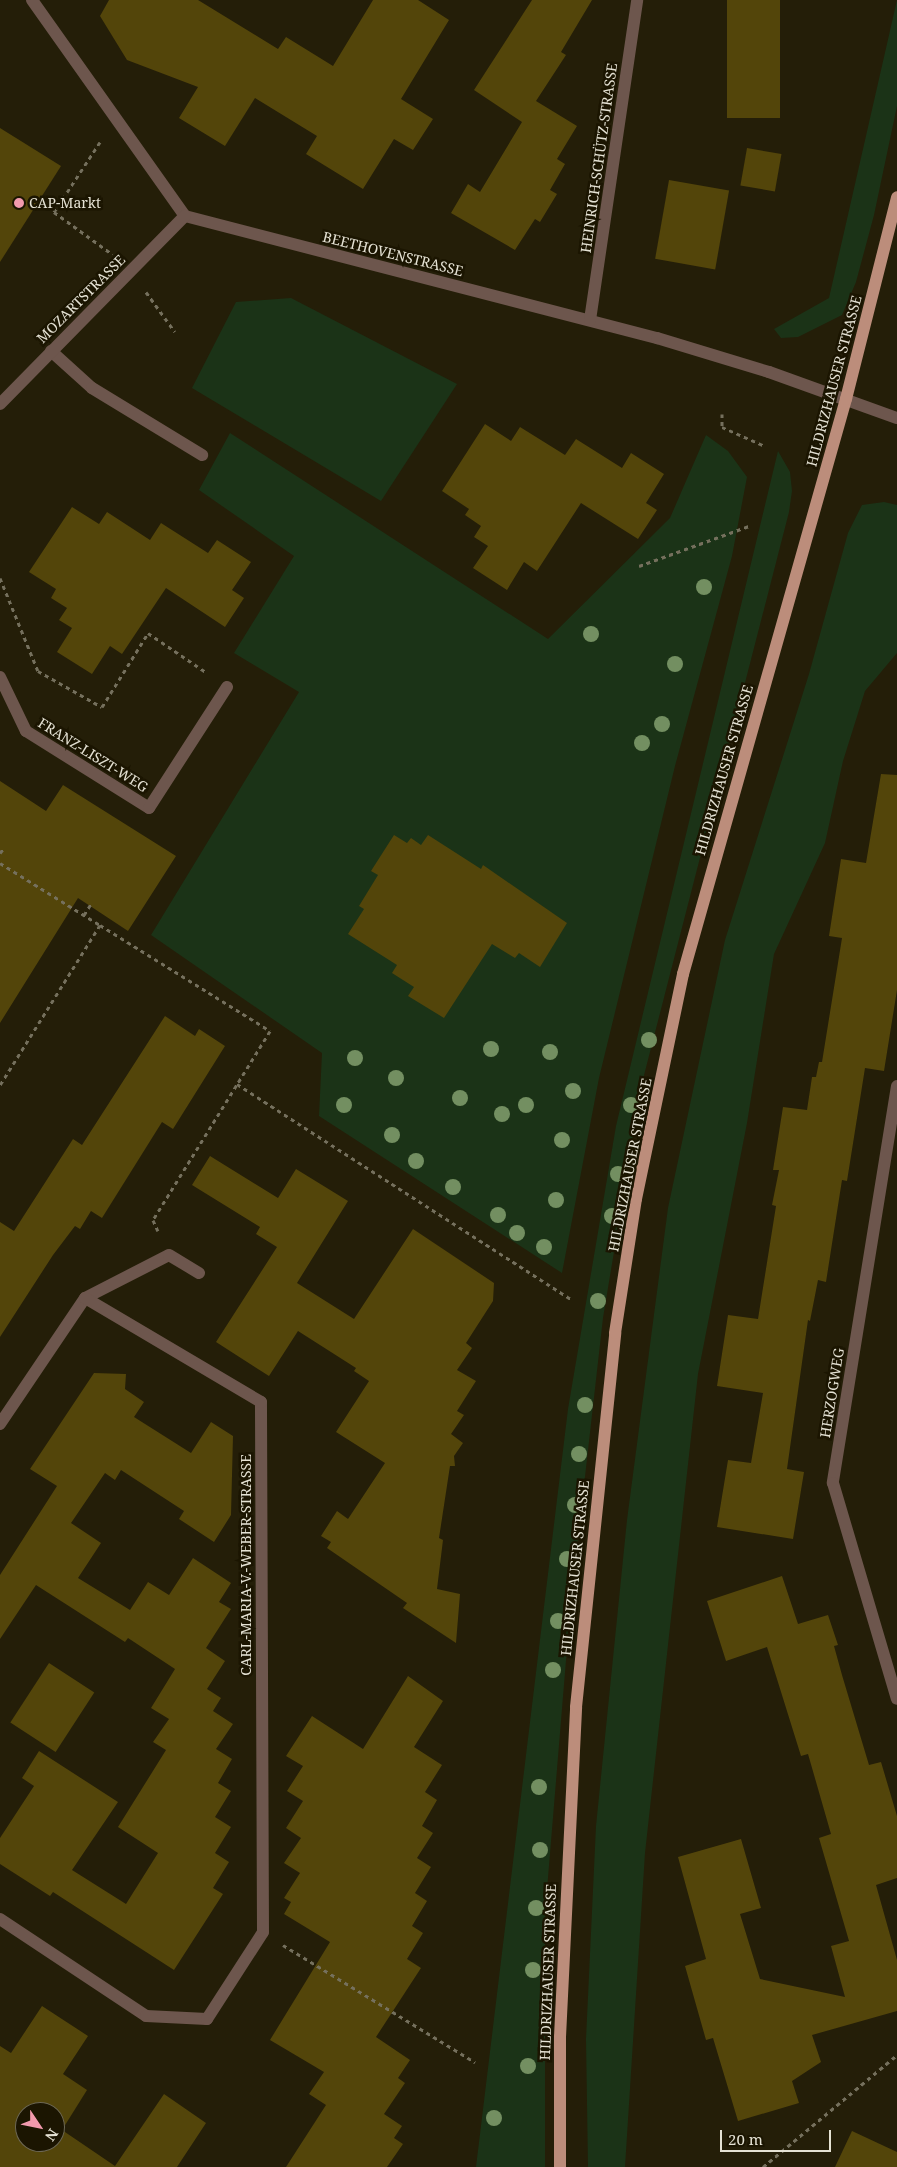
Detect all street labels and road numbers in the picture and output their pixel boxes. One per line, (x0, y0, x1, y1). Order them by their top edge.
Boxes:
street label: HEINRICH-SCHÜTZ-STRASSE (577, 62, 621, 254)
street label: BEETHOVENSTRASSE (321, 228, 465, 280)
street label: MOZARTSTRASSE (33, 251, 129, 347)
street label: HILDRIZHAUSER STRASSE (803, 294, 865, 468)
street label: HILDRIZHAUSER STRASSE (692, 683, 756, 857)
street label: FRANZ-LISZT-WEG (35, 714, 151, 796)
street label: HILDRIZHAUSER STRASSE (605, 1077, 655, 1253)
street label: HERZOGWEG (817, 1347, 847, 1439)
street label: CARL-MARIA-V.-WEBER-STRASSE (238, 1454, 254, 1676)
street label: HILDRIZHAUSER STRASSE (557, 1479, 593, 1657)
street label: HILDRIZHAUSER STRASSE (537, 1883, 559, 2061)

